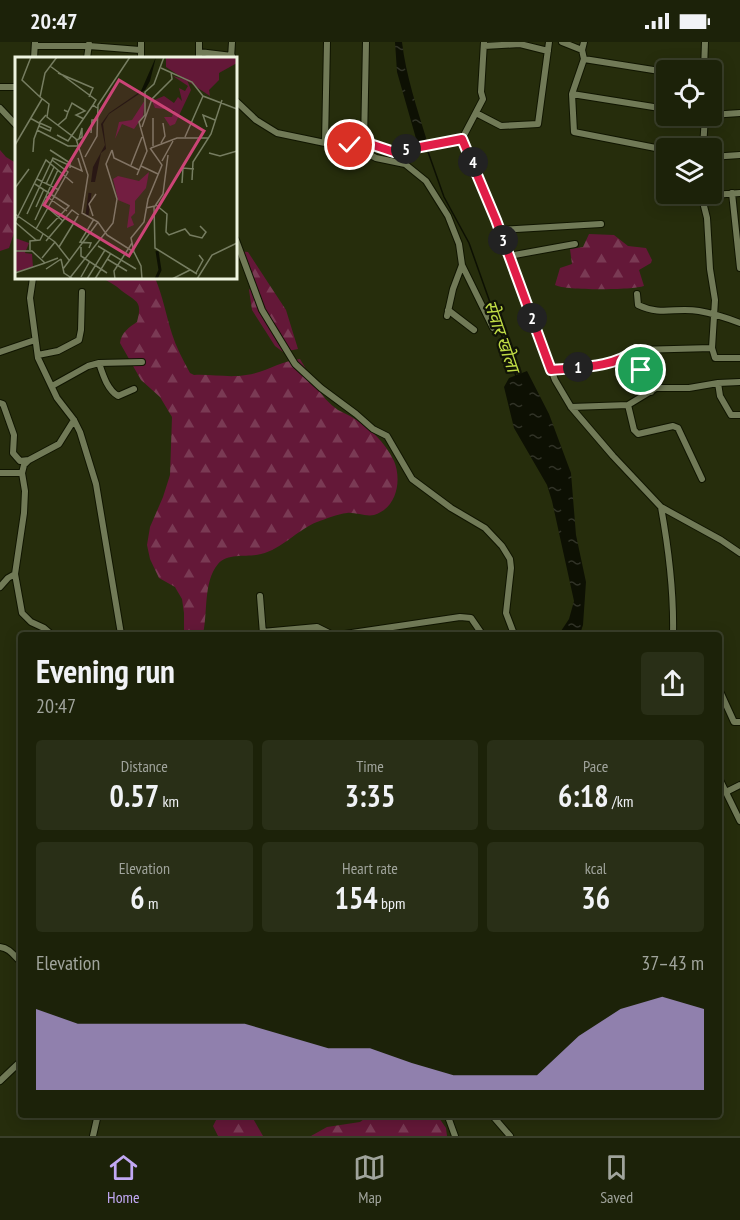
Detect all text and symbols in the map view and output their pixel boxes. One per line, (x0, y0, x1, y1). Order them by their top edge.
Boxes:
text: 20:47 (30, 7, 78, 35)
inset map (15, 57, 237, 279)
map controls (656, 60, 722, 204)
button: locate (656, 60, 722, 126)
pin (324, 119, 375, 170)
icon: check (333, 128, 366, 161)
pin: 5 (391, 134, 421, 164)
button: layers (656, 138, 722, 204)
text: 5 (402, 139, 410, 159)
pin: 4 (458, 147, 488, 177)
text: 4 (469, 152, 477, 172)
pin: 3 (488, 225, 518, 255)
text: 3 (499, 230, 507, 250)
water label: सेवार खोला (479, 297, 526, 378)
pin: 2 (517, 303, 547, 333)
text: 2 (528, 308, 536, 328)
pin (615, 344, 666, 395)
pin: 1 (563, 352, 593, 382)
icon: arrive (624, 353, 657, 386)
text: 1 (574, 357, 582, 377)
text: Evening run (36, 649, 175, 692)
button: share (641, 652, 704, 715)
text: 20:47 (36, 693, 76, 719)
text: Distance (121, 756, 168, 776)
text: Time (356, 756, 384, 776)
text: Pace (583, 756, 608, 776)
text: 0.57 (110, 776, 159, 815)
text: 3:35 (345, 776, 395, 815)
text: 6:18 (558, 776, 609, 815)
text: km (159, 791, 179, 811)
text: /km (609, 791, 633, 811)
text: Elevation (119, 858, 170, 878)
text: Heart rate (342, 858, 398, 878)
text: kcal (585, 858, 607, 878)
text: 6 (130, 878, 145, 917)
text: 154 (335, 878, 378, 917)
text: 36 (581, 878, 610, 917)
text: m (145, 893, 158, 913)
text: bpm (378, 893, 405, 913)
text: Elevation (36, 950, 100, 976)
text: 37–43 m (641, 950, 704, 976)
tab: Home (107, 1151, 140, 1207)
tab: Map (353, 1151, 386, 1207)
tab: Saved (600, 1151, 633, 1207)

